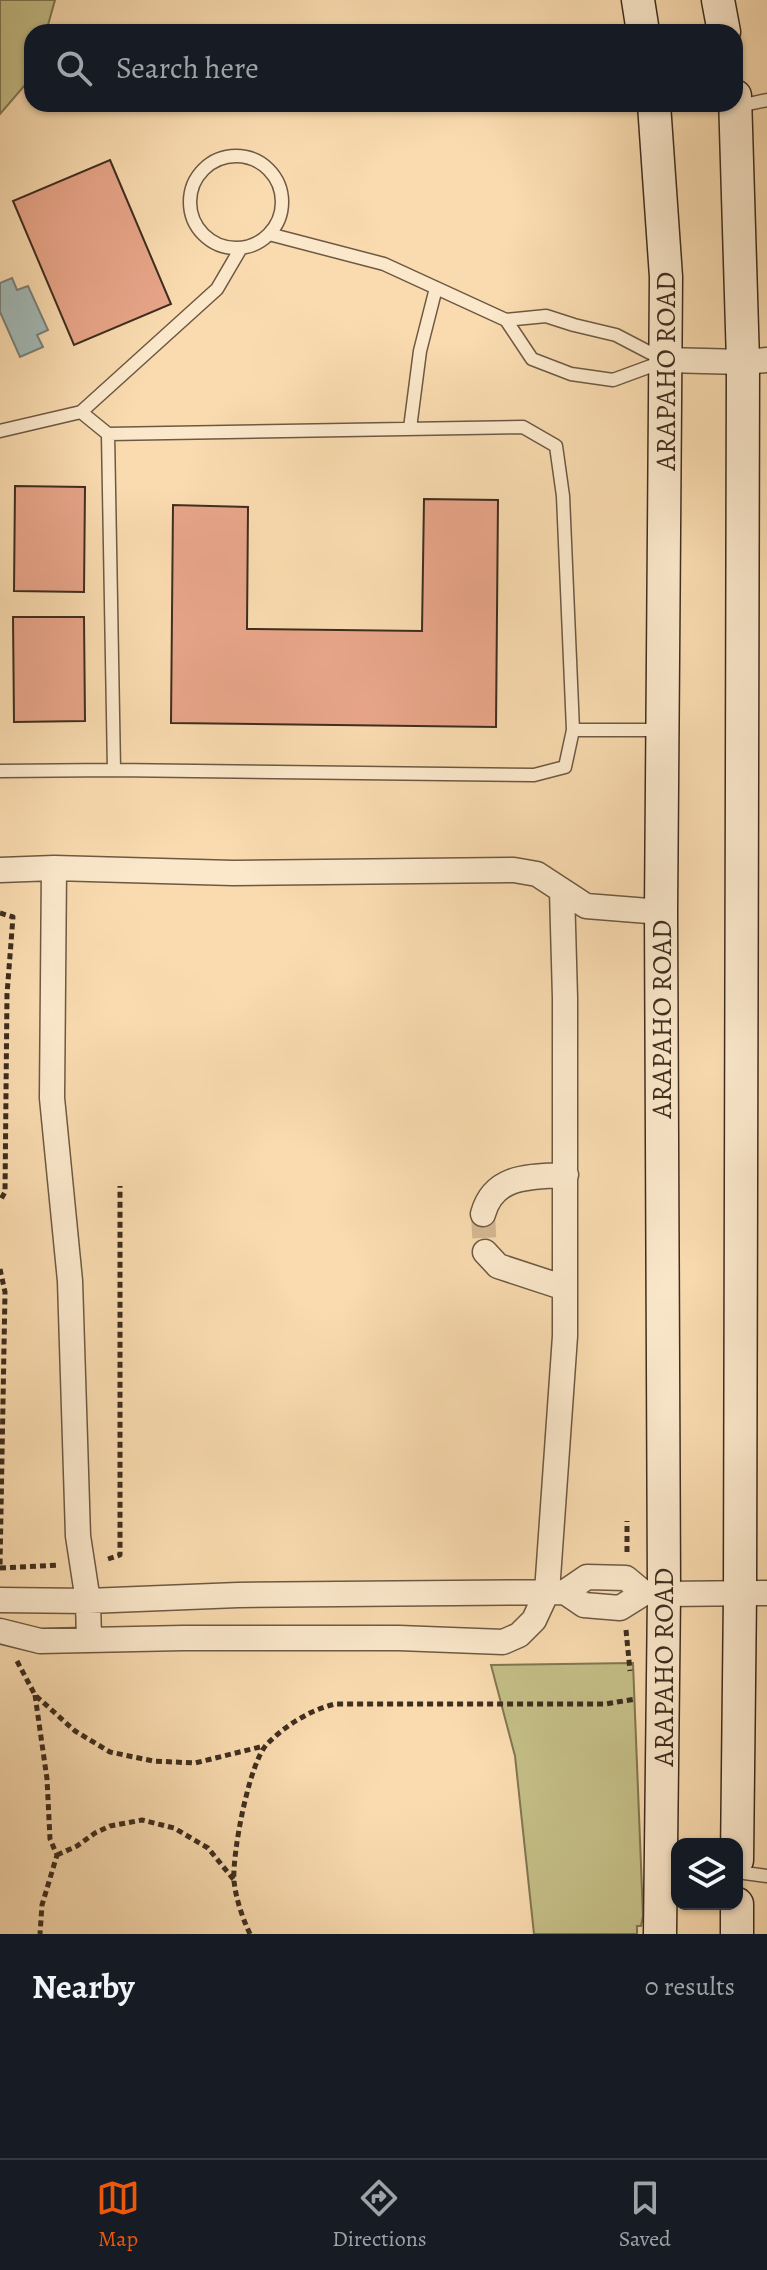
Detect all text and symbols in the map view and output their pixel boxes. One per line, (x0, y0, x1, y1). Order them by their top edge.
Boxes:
search box (24, 24, 743, 112)
icon: search (52, 46, 96, 90)
text: Search here (116, 48, 259, 88)
street label: ARAPAHO ROAD (647, 272, 685, 471)
street label: ARAPAHO ROAD (643, 920, 681, 1119)
street label: ARAPAHO ROAD (645, 1568, 683, 1767)
map controls (671, 1838, 743, 1910)
button: layers (671, 1838, 743, 1910)
text: Nearby (32, 1963, 135, 2010)
text: 0 results (645, 1969, 735, 2004)
tab: Map (96, 2176, 140, 2254)
tab: Directions (332, 2176, 427, 2254)
tab: Saved (619, 2176, 671, 2254)

